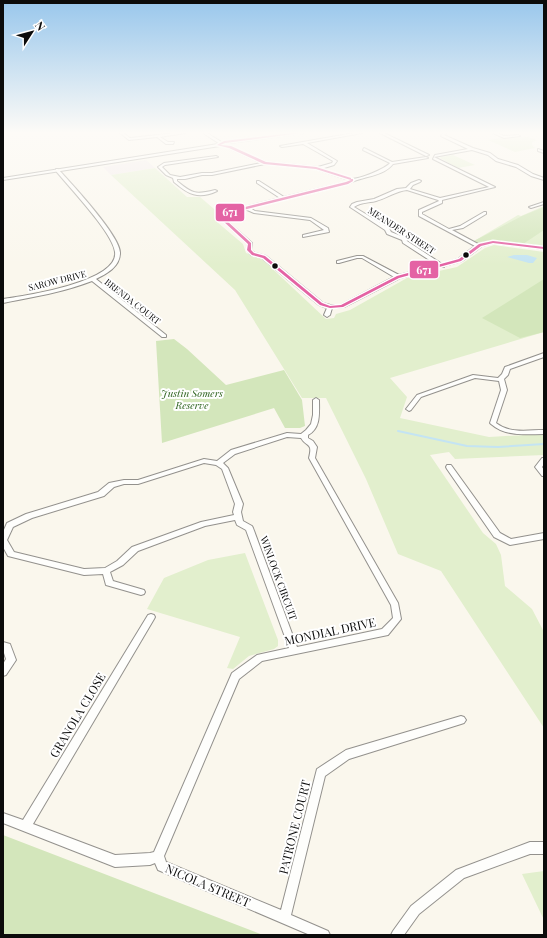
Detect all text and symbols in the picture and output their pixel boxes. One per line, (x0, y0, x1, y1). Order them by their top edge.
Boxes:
north arrow (12, 12, 52, 52)
text: N (32, 18, 49, 33)
line badge: 671 (215, 203, 245, 222)
text: 671 (222, 204, 238, 219)
street label: MEANDER STREET (366, 204, 438, 256)
unlabelled marker (461, 250, 471, 260)
line badge: 671 (409, 260, 439, 279)
unlabelled marker (270, 261, 280, 271)
text: 671 (416, 262, 432, 277)
street label: SAROW DRIVE (27, 267, 88, 293)
street label: BRENDA COURT (103, 275, 164, 327)
park label: Justin Somers Reserve (161, 386, 223, 412)
street label: WINLOCK CIRCUIT (257, 533, 301, 622)
street label: MONDIAL DRIVE (283, 614, 377, 648)
street label: GRANOLA CLOSE (45, 670, 109, 760)
street label: PATRONE COURT (275, 778, 314, 876)
street label: NICOLA STREET (163, 860, 253, 910)

